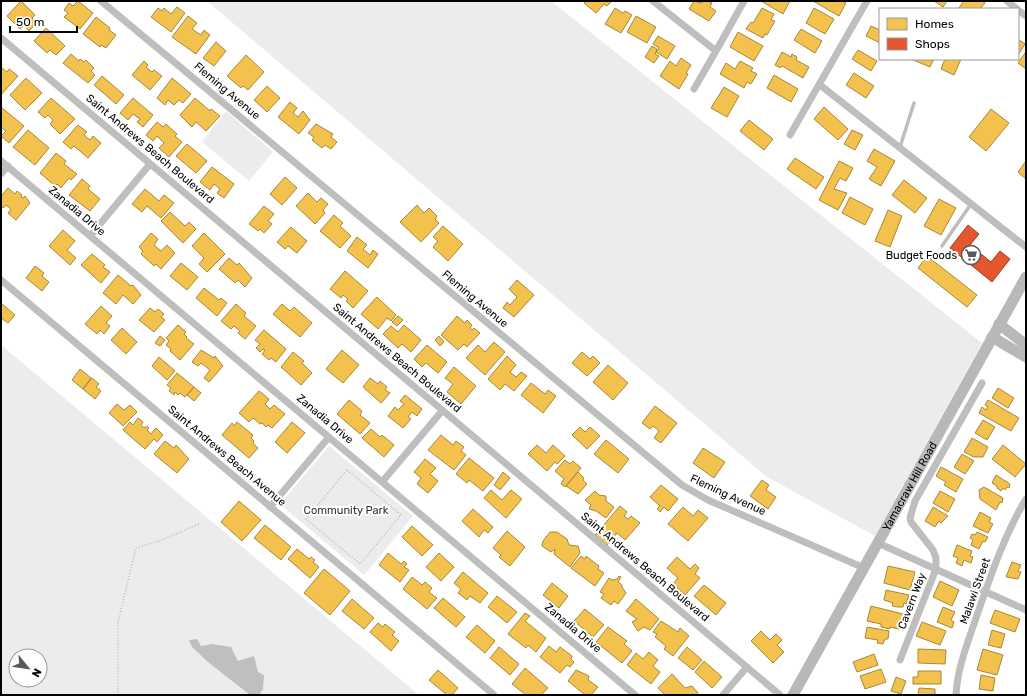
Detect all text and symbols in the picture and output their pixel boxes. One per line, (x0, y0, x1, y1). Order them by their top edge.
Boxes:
scale bar (10, 8, 77, 34)
legend (879, 8, 1019, 60)
text: 50 m (16, 15, 44, 29)
text: Homes (915, 17, 954, 31)
text: Shops (915, 37, 950, 51)
street label: Fleming Avenue (191, 60, 263, 122)
street label: Saint Andrews Beach Boulevard (83, 92, 217, 206)
street label: Zanadia Drive (46, 184, 108, 238)
supermarket icon: Budget Foods (960, 244, 982, 266)
place label: Budget Foods (886, 249, 957, 262)
street label: Fleming Avenue (439, 268, 511, 330)
street label: Saint Andrews Beach Boulevard (330, 301, 464, 415)
street label: Zanadia Drive (294, 392, 356, 446)
street label: Saint Andrews Beach Avenue (165, 403, 289, 509)
street label: Yamacraw Hill Road (879, 439, 939, 533)
street label: Fleming Avenue (688, 472, 768, 518)
park label: Community Park (304, 504, 389, 517)
street label: Saint Andrews Beach Boulevard (578, 510, 712, 624)
street label: Malawi Street (957, 555, 993, 626)
street label: Cavern Way (895, 571, 929, 631)
street label: Zanadia Drive (542, 601, 604, 655)
north arrow (8, 648, 48, 688)
text: N (29, 666, 44, 679)

